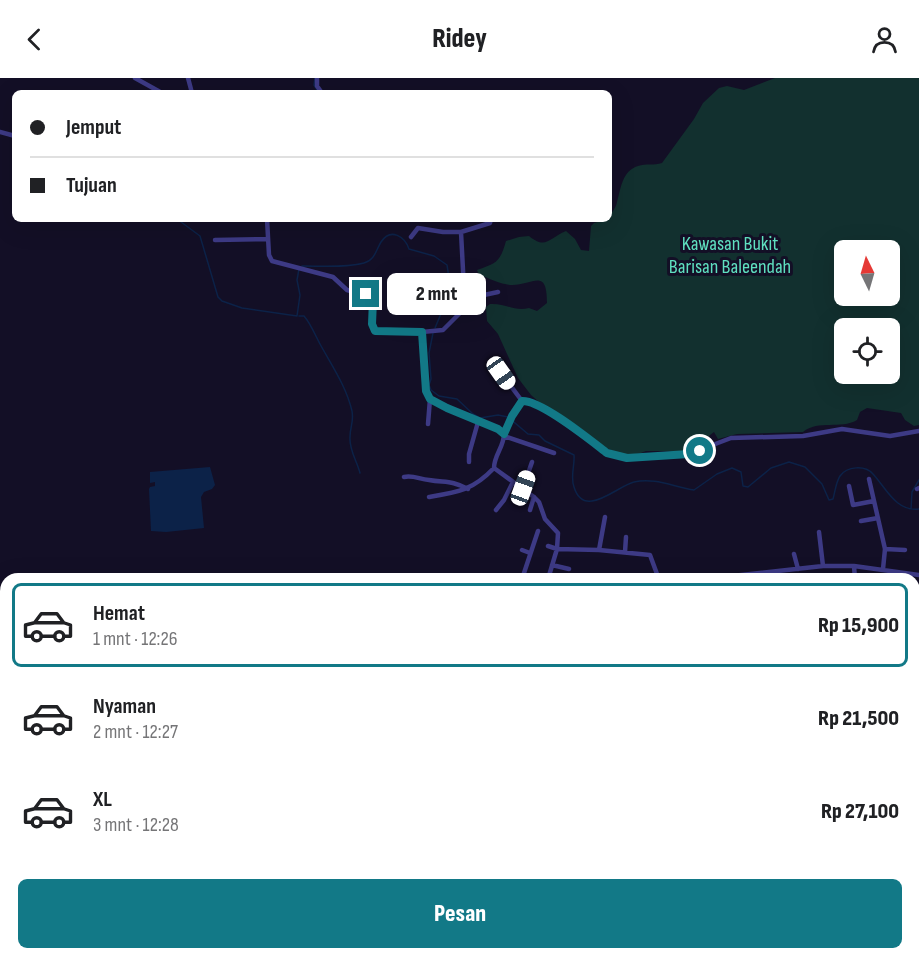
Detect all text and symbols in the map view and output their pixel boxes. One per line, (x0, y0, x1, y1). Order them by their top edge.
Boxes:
icon: back (18, 23, 51, 56)
text: Ridey (432, 23, 487, 55)
icon: person (868, 23, 901, 56)
text: Jemput (66, 114, 121, 141)
text: Tujuan (66, 172, 117, 199)
park label: Kawasan Bukit Barisan Baleendah (669, 232, 791, 279)
north arrow (834, 240, 900, 306)
map controls (834, 240, 900, 384)
callout: 2 mnt (387, 273, 486, 315)
route end (352, 280, 379, 307)
text: 2 mnt (416, 282, 457, 306)
button: locate (834, 318, 900, 384)
car (483, 353, 519, 393)
route start (686, 437, 713, 464)
car (508, 468, 538, 508)
icon: car (21, 598, 75, 652)
text: Hemat (93, 600, 145, 627)
text: Rp 15,900 (818, 612, 899, 639)
text: 1 mnt · 12:26 (93, 627, 177, 651)
icon: car (21, 691, 75, 745)
text: Nyaman (93, 693, 156, 720)
text: Rp 21,500 (818, 705, 899, 732)
text: 2 mnt · 12:27 (93, 720, 178, 744)
icon: car (21, 784, 75, 838)
text: XL (93, 786, 112, 813)
text: Rp 27,100 (821, 798, 899, 825)
text: 3 mnt · 12:28 (93, 813, 179, 837)
button: Pesan (18, 879, 902, 948)

